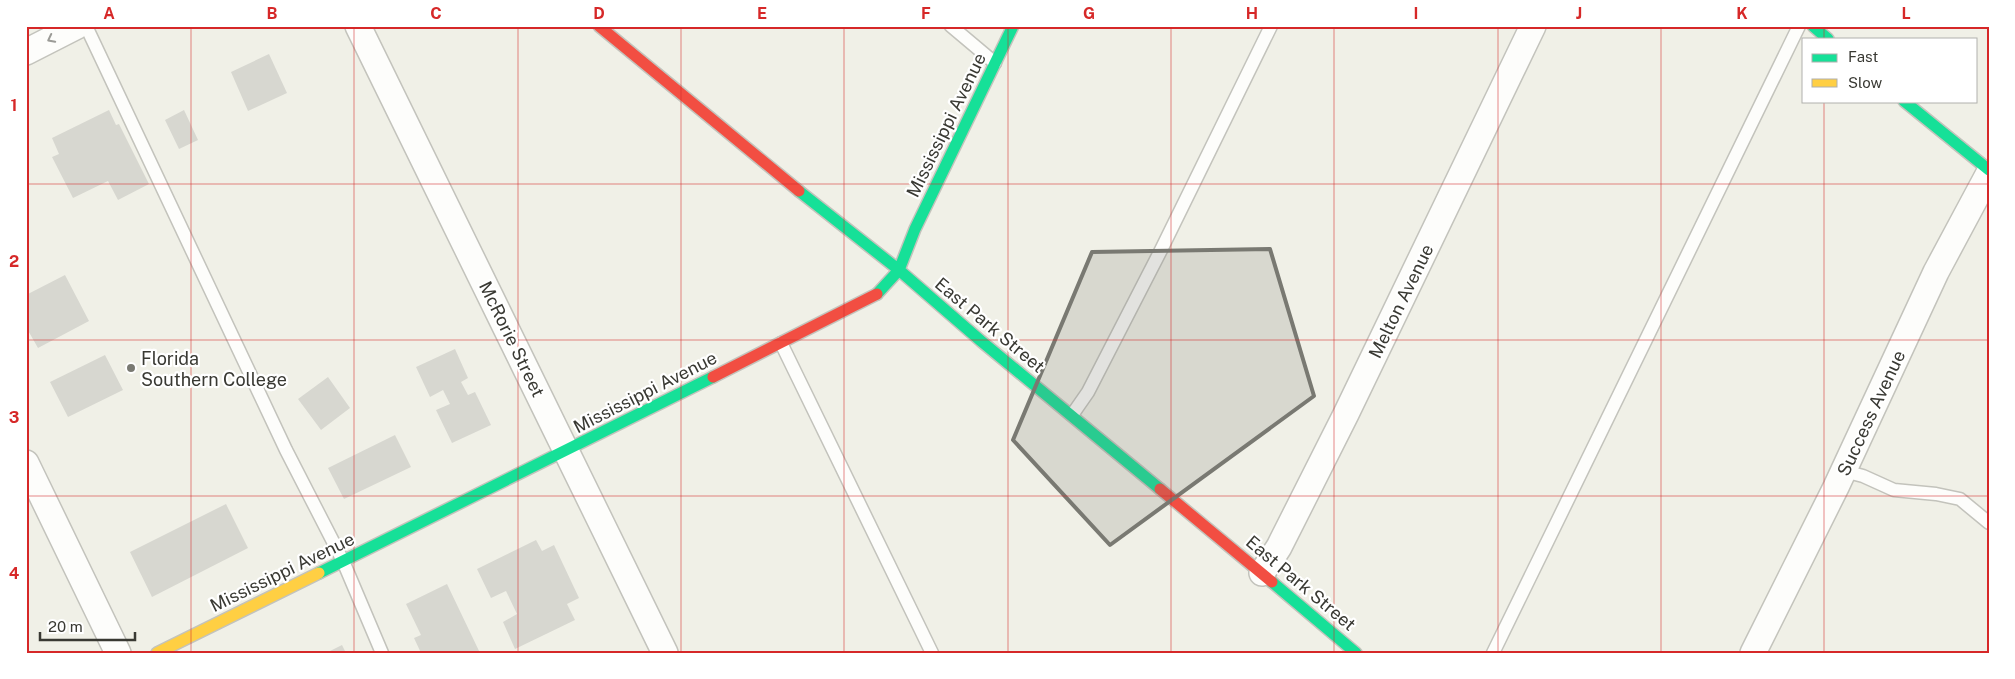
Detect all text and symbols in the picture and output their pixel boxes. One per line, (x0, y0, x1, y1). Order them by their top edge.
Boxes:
text: A (103, 4, 115, 23)
text: B (267, 4, 278, 23)
text: C (430, 4, 442, 23)
text: D (593, 4, 605, 23)
text: E (757, 4, 767, 23)
text: F (921, 4, 931, 23)
text: G (1083, 4, 1095, 23)
text: H (1246, 4, 1258, 23)
text: I (1414, 4, 1418, 23)
text: J (1576, 4, 1582, 23)
text: K (1736, 4, 1748, 23)
text: L (1901, 4, 1911, 23)
one-way arrow (48, 33, 57, 43)
legend (1802, 38, 1978, 102)
text: Fast (1848, 48, 1878, 65)
street label: Mississippi Avenue (902, 49, 990, 201)
text: Slow (1848, 74, 1883, 91)
text: 1 (11, 96, 17, 115)
street label: Melton Avenue (1364, 241, 1438, 361)
text: 2 (9, 252, 19, 271)
street label: East Park Street (931, 273, 1049, 377)
street label: McRorie Street (475, 278, 549, 400)
street label: Mississippi Avenue (570, 347, 720, 437)
street label: Success Avenue (1833, 347, 1909, 479)
place label: Florida Southern College (141, 348, 287, 390)
marker: Florida Southern College (125, 362, 137, 374)
text: 3 (9, 408, 19, 427)
street label: Mississippi Avenue (206, 528, 358, 616)
street label: East Park Street (1242, 531, 1360, 635)
text: 4 (9, 564, 20, 583)
scale bar (40, 609, 135, 641)
text: 20 m (48, 618, 83, 635)

